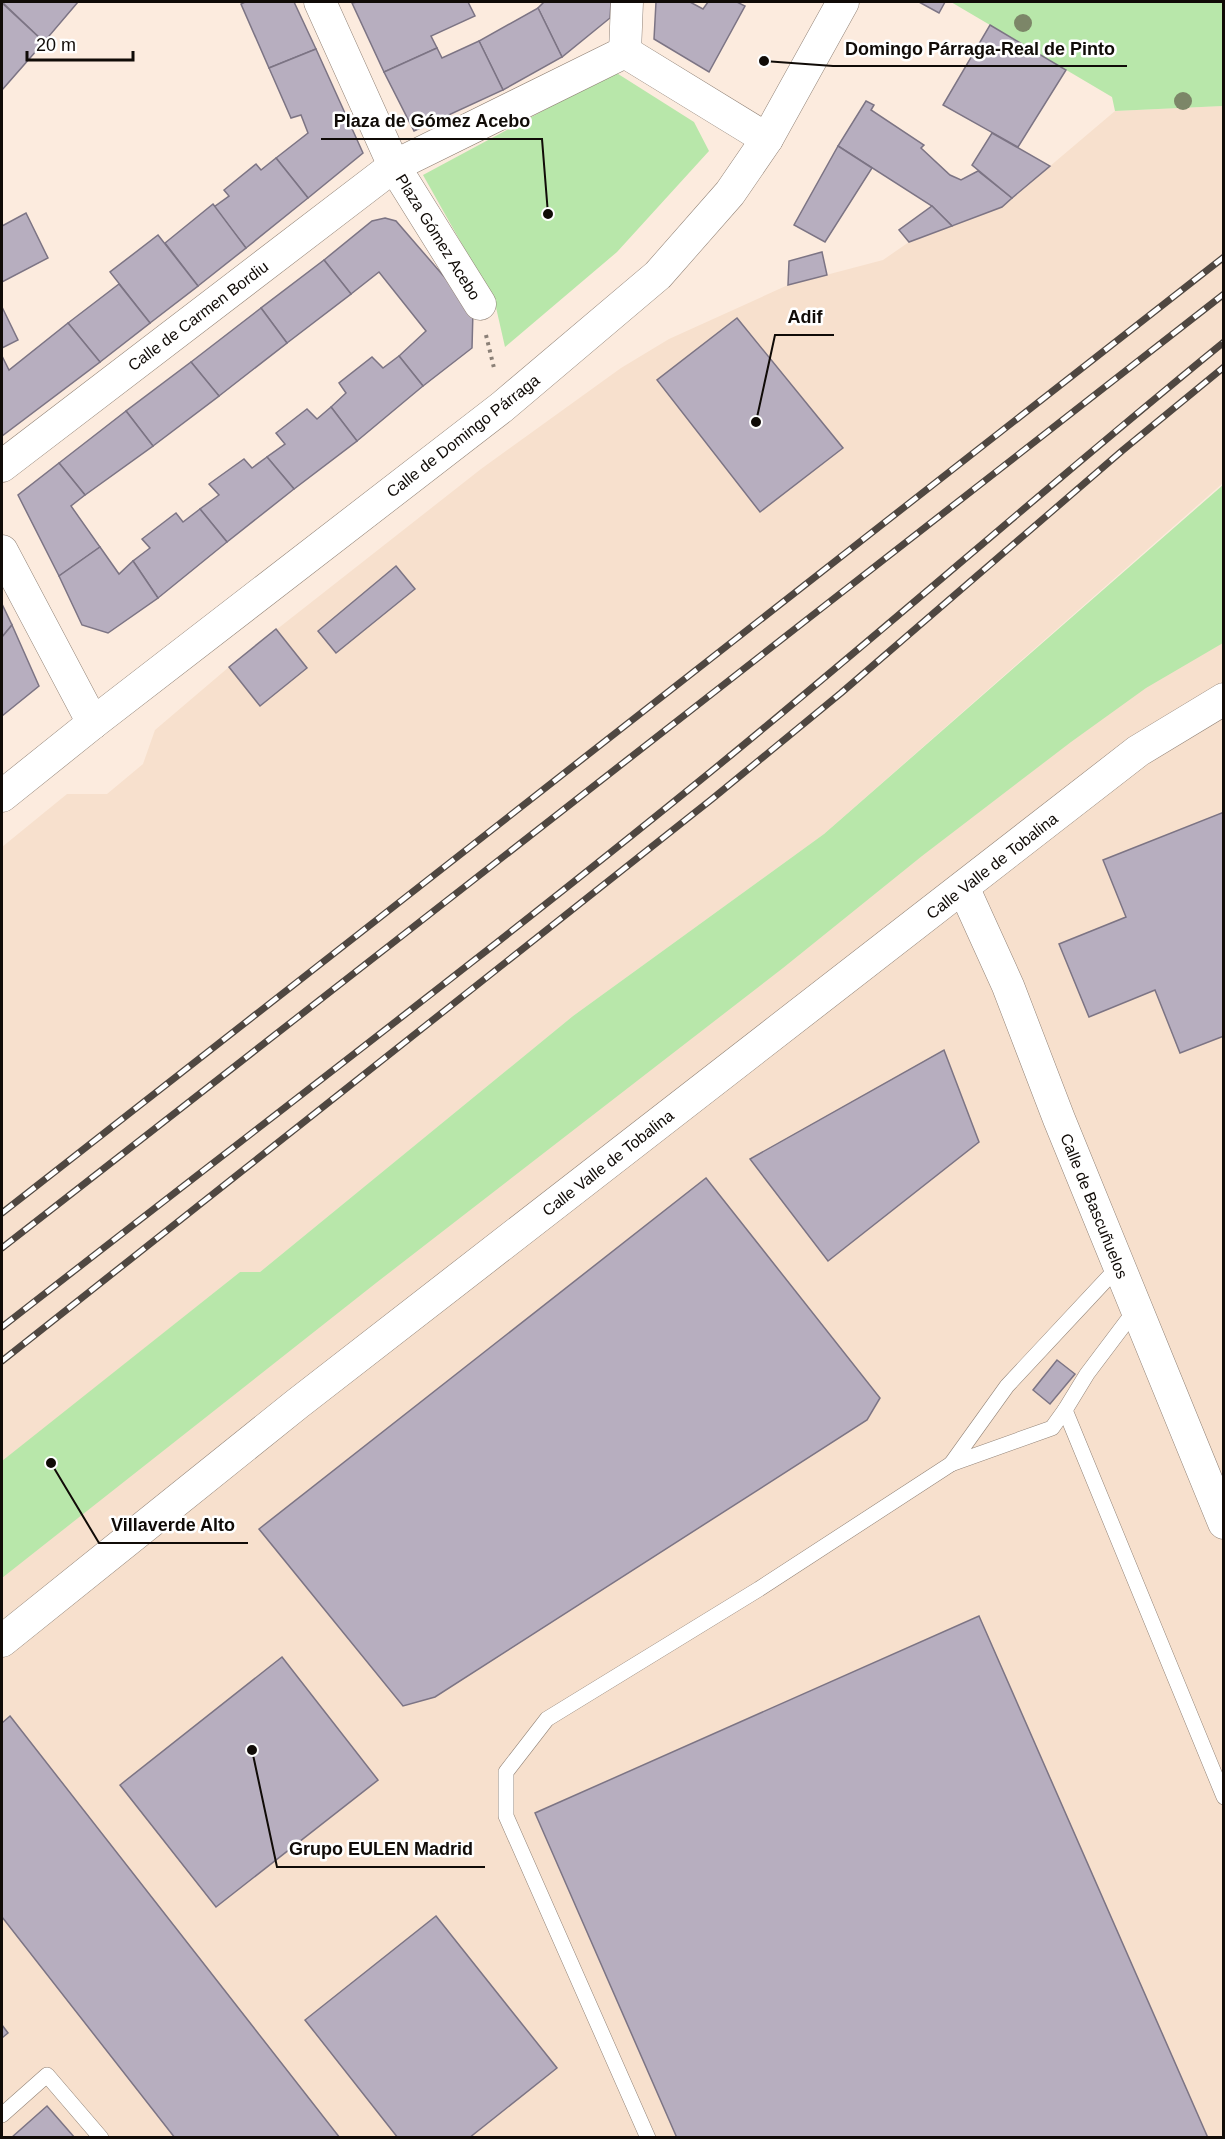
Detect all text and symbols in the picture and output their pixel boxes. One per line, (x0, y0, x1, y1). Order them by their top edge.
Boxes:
scale bar (27, 24, 134, 62)
callout: Domingo Párraga-Real de Pinto (833, 30, 1127, 66)
text: 20 m (36, 35, 76, 55)
text: Domingo Párraga-Real de Pinto (845, 39, 1115, 59)
callout: Plaza de Gómez Acebo (321, 103, 542, 139)
text: Plaza de Gómez Acebo (334, 111, 530, 131)
street label: Plaza Gómez Acebo (392, 171, 484, 303)
street label: Calle de Carmen Bordiu (125, 258, 271, 374)
callout: Adif (775, 299, 834, 335)
text: Adif (788, 307, 823, 327)
street label: Calle de Domingo Párraga (383, 371, 543, 501)
street label: Calle Valle de Tobalina (923, 810, 1061, 922)
street label: Calle Valle de Tobalina (539, 1107, 677, 1219)
street label: Calle de Bascuñuelos (1057, 1131, 1131, 1281)
callout: Villaverde Alto (99, 1507, 248, 1543)
text: Villaverde Alto (111, 1515, 235, 1535)
callout: Grupo EULEN Madrid (277, 1831, 485, 1867)
text: Grupo EULEN Madrid (289, 1839, 473, 1859)

